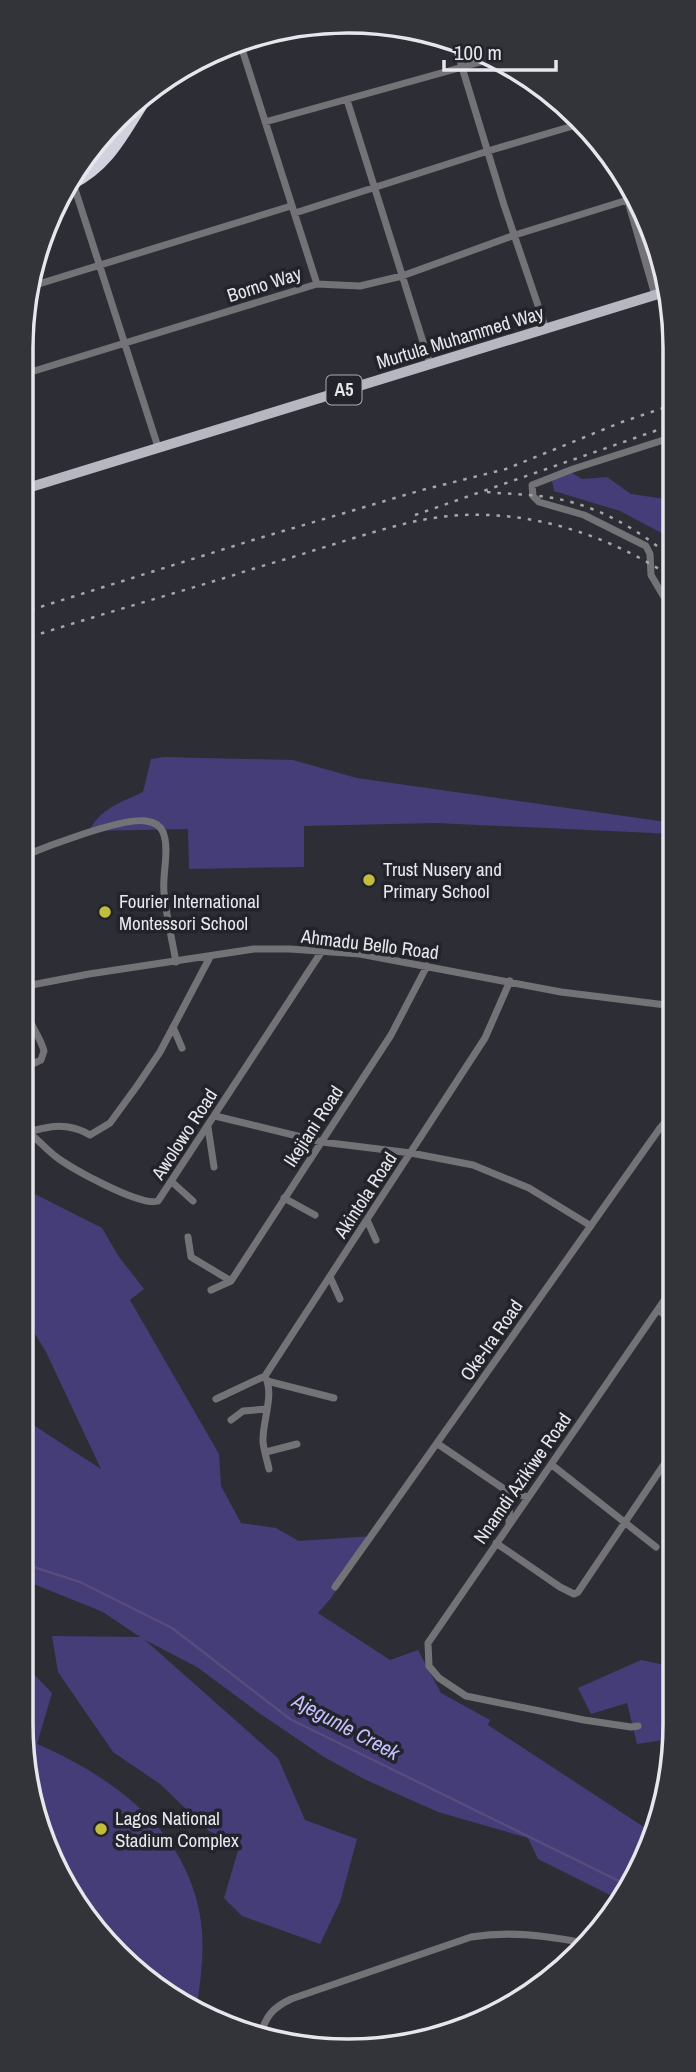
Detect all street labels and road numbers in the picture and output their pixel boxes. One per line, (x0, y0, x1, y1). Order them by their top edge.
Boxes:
street label: Borno Way (224, 260, 305, 308)
street label: Murtula Muhammed Way (373, 299, 547, 375)
road number: A5 (326, 376, 362, 404)
street label: Ahmadu Bello Road (299, 923, 440, 965)
street label: Ikejiani Road (277, 1080, 349, 1172)
street label: Awolowo Road (144, 1083, 223, 1185)
street label: Akintola Road (327, 1147, 403, 1244)
street label: Oke-Ira Road (454, 1294, 528, 1386)
street label: Nnamdi Azikiwe Road (467, 1407, 577, 1549)

